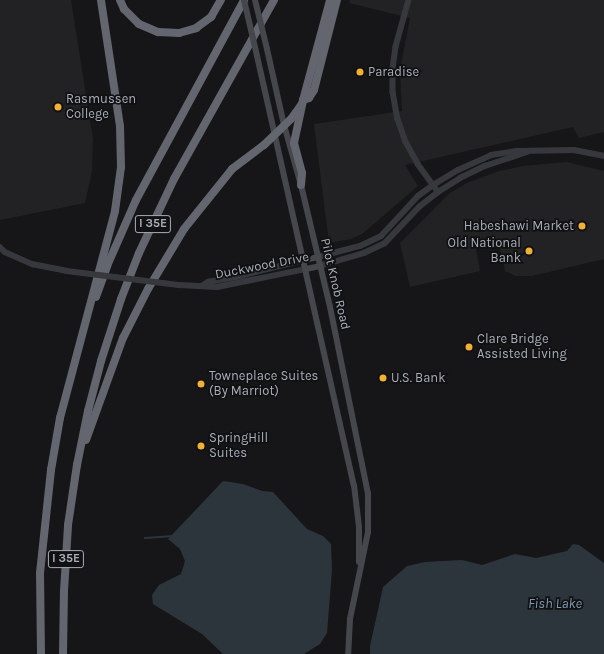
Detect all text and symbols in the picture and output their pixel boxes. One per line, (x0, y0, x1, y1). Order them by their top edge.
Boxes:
place label: Paradise (368, 64, 419, 80)
marker: Paradise (355, 67, 365, 77)
place label: Rasmussen College (66, 92, 136, 123)
marker: Rasmussen College (53, 102, 63, 112)
road number: I 35E (134, 214, 172, 234)
place label: Habeshawi Market (464, 218, 574, 234)
marker: Habeshawi Market (577, 221, 587, 231)
place label: Old National Bank (448, 236, 521, 267)
street label: Pilot Knob Road (317, 237, 353, 331)
marker: Old National Bank (524, 246, 534, 256)
street label: Duckwood Drive (214, 249, 310, 283)
place label: Clare Bridge Assisted Living (477, 332, 567, 363)
marker: Clare Bridge Assisted Living (464, 342, 474, 352)
place label: Towneplace Suites (By Marriot) (209, 369, 318, 400)
place label: U.S. Bank (391, 370, 445, 386)
marker: U.S. Bank (378, 373, 388, 383)
marker: Towneplace Suites (By Marriot) (196, 379, 206, 389)
place label: SpringHill Suites (209, 431, 268, 462)
marker: SpringHill Suites (196, 441, 206, 451)
road number: I 35E (47, 549, 85, 569)
water label: Fish Lake (528, 596, 582, 612)

